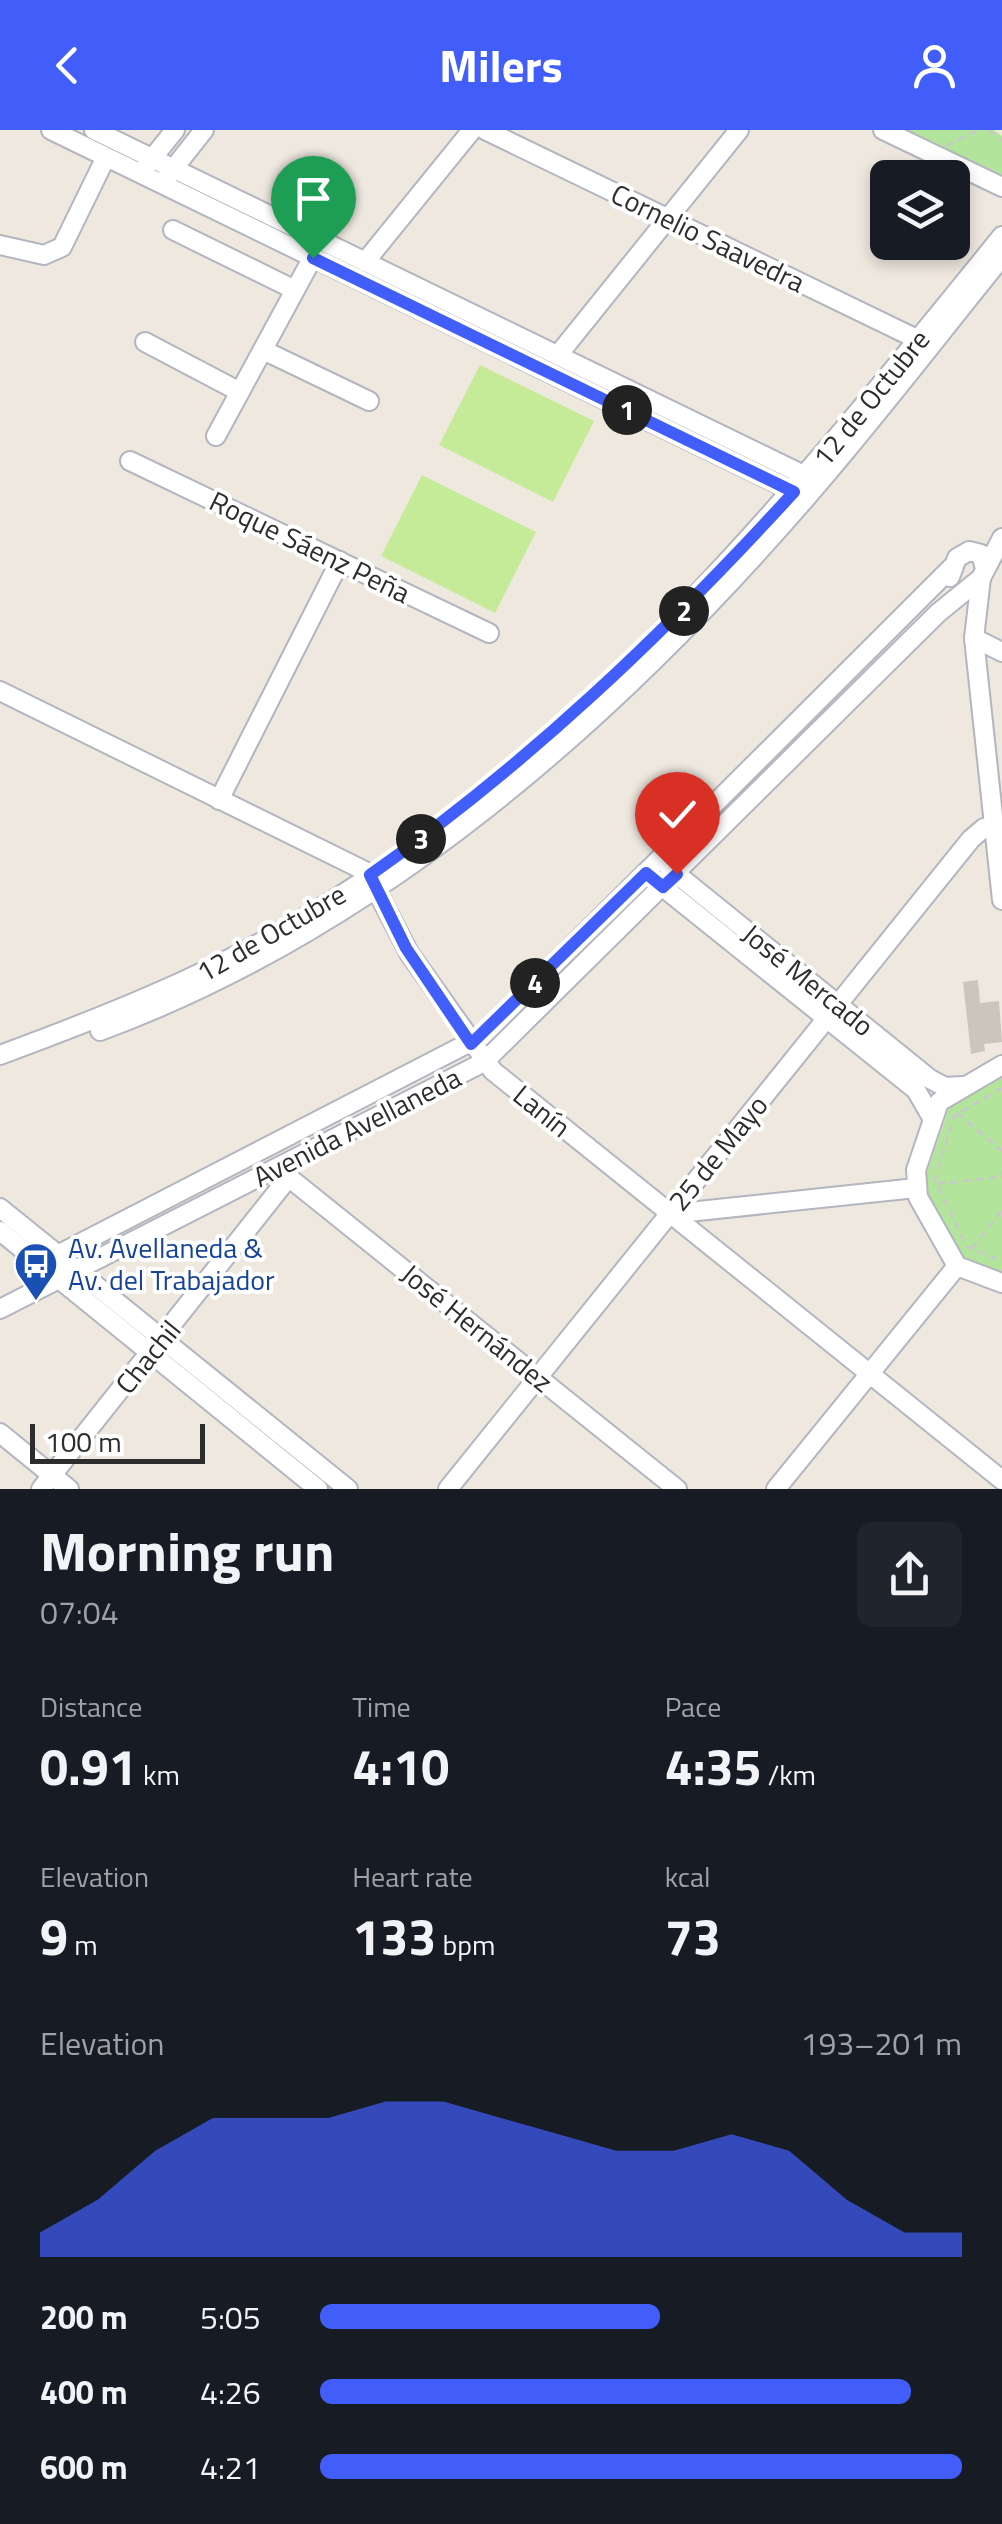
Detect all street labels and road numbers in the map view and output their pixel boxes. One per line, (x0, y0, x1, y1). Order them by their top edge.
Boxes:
street label: Cornelio Saavedra (604, 172, 813, 303)
street label: 12 de Octubre (802, 320, 940, 476)
street label: Roque Sáenz Peña (203, 479, 418, 614)
street label: 12 de Octubre (188, 872, 354, 993)
street label: José Mercado (733, 913, 884, 1046)
street label: Avenida Avellaneda (245, 1056, 468, 1198)
street label: Lanín (504, 1074, 581, 1147)
street label: 25 de Mayo (657, 1085, 778, 1220)
street label: José Hernández (392, 1253, 563, 1402)
street label: Chachil (104, 1310, 191, 1403)

